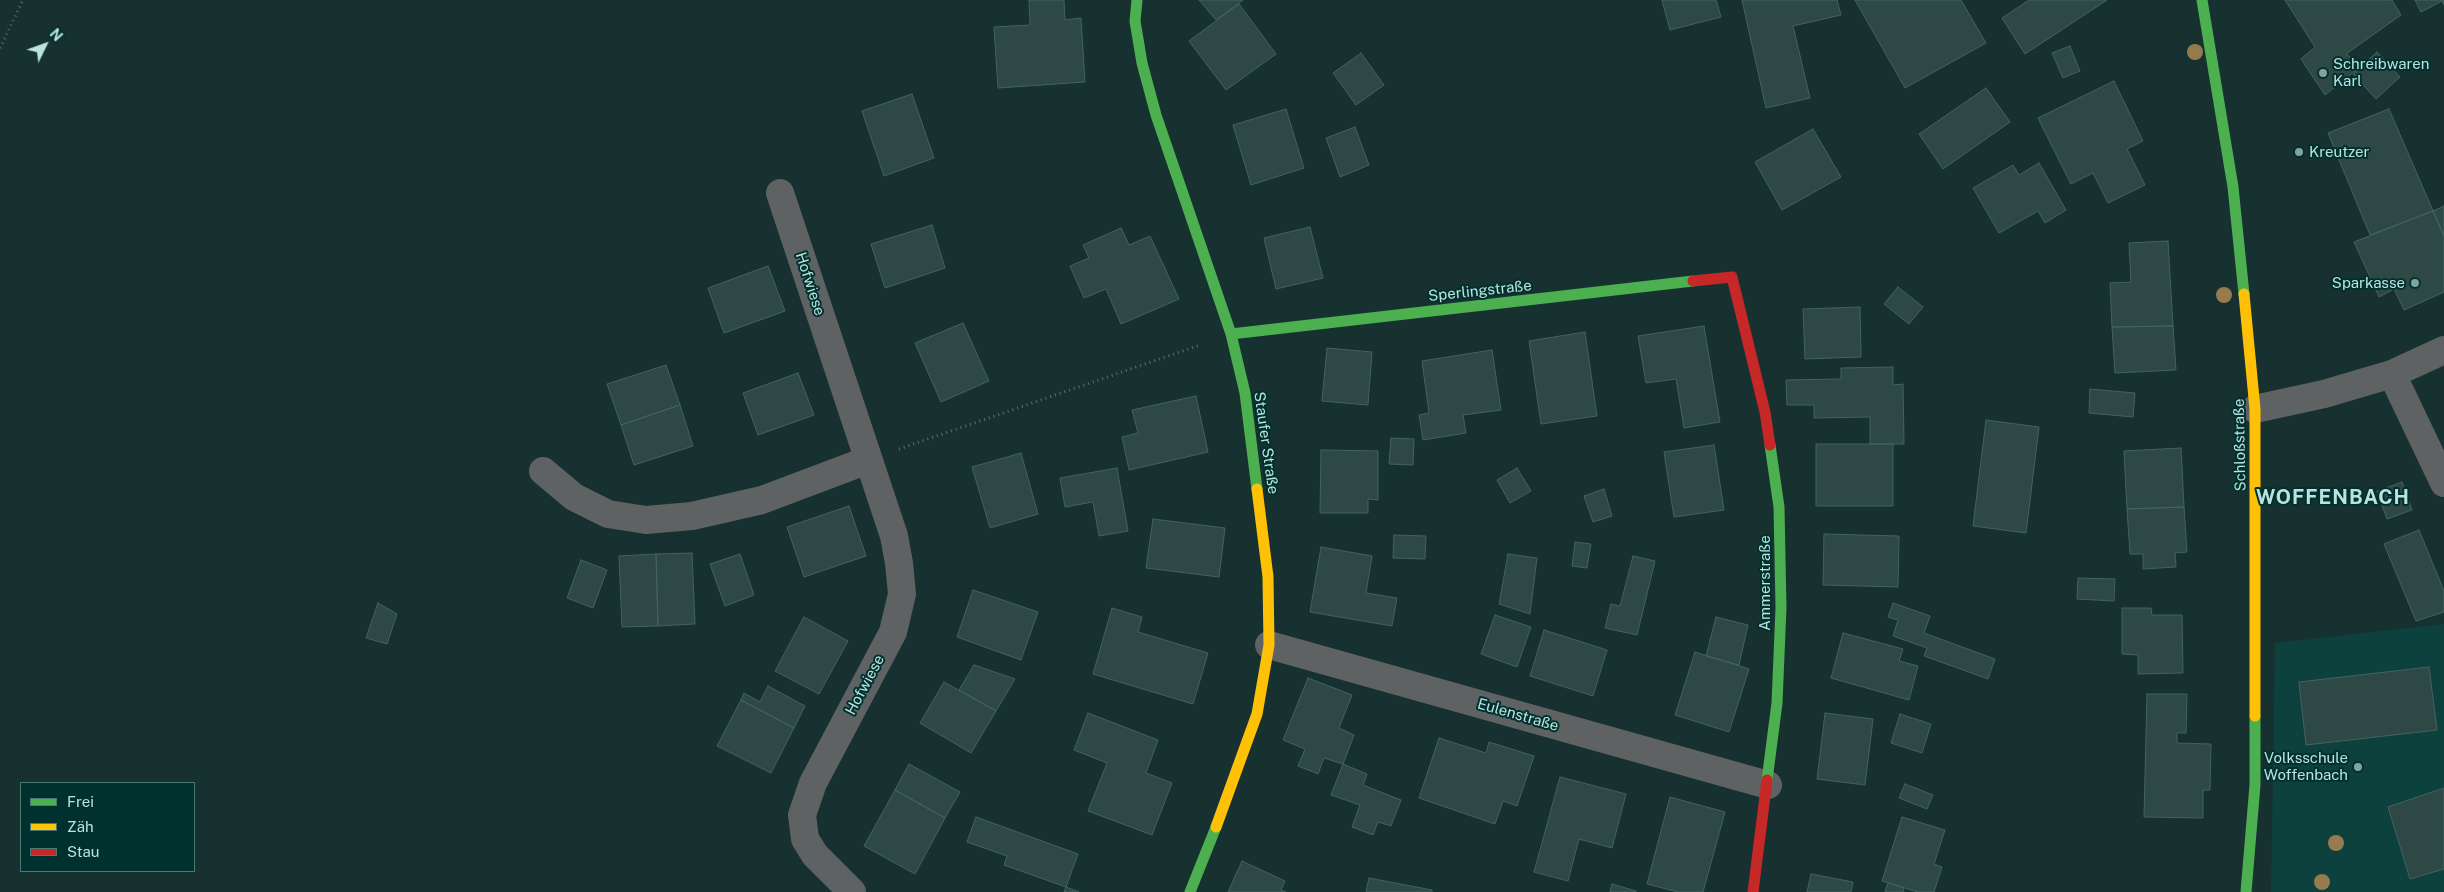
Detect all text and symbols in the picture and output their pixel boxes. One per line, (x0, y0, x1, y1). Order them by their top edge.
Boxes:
north arrow (20, 20, 70, 70)
text: N (47, 26, 66, 44)
place label: Schreibwaren Karl (2333, 55, 2429, 90)
marker: Schreibwaren Karl (2317, 67, 2329, 79)
place label: Kreutzer (2309, 143, 2369, 161)
marker: Kreutzer (2293, 146, 2305, 158)
street label: Hofwiese (791, 250, 829, 318)
place label: Sparkasse (2332, 274, 2405, 292)
street label: Sperlingstraße (1427, 277, 1533, 305)
marker: Sparkasse (2409, 277, 2421, 289)
street label: Staufer Straße (1250, 391, 1282, 495)
street label: Schloßstraße (2230, 399, 2250, 491)
district label: WOFFENBACH (2255, 486, 2411, 510)
street label: Ammerstraße (1756, 535, 1774, 631)
street label: Hofwiese (842, 652, 888, 718)
street label: Eulenstraße (1475, 695, 1561, 735)
place label: Volksschule Woffenbach (2264, 749, 2348, 784)
marker: Volksschule Woffenbach (2352, 761, 2364, 773)
legend (20, 782, 195, 872)
text: Frei (67, 793, 94, 810)
text: Zäh (67, 818, 94, 835)
text: Stau (67, 843, 100, 860)

